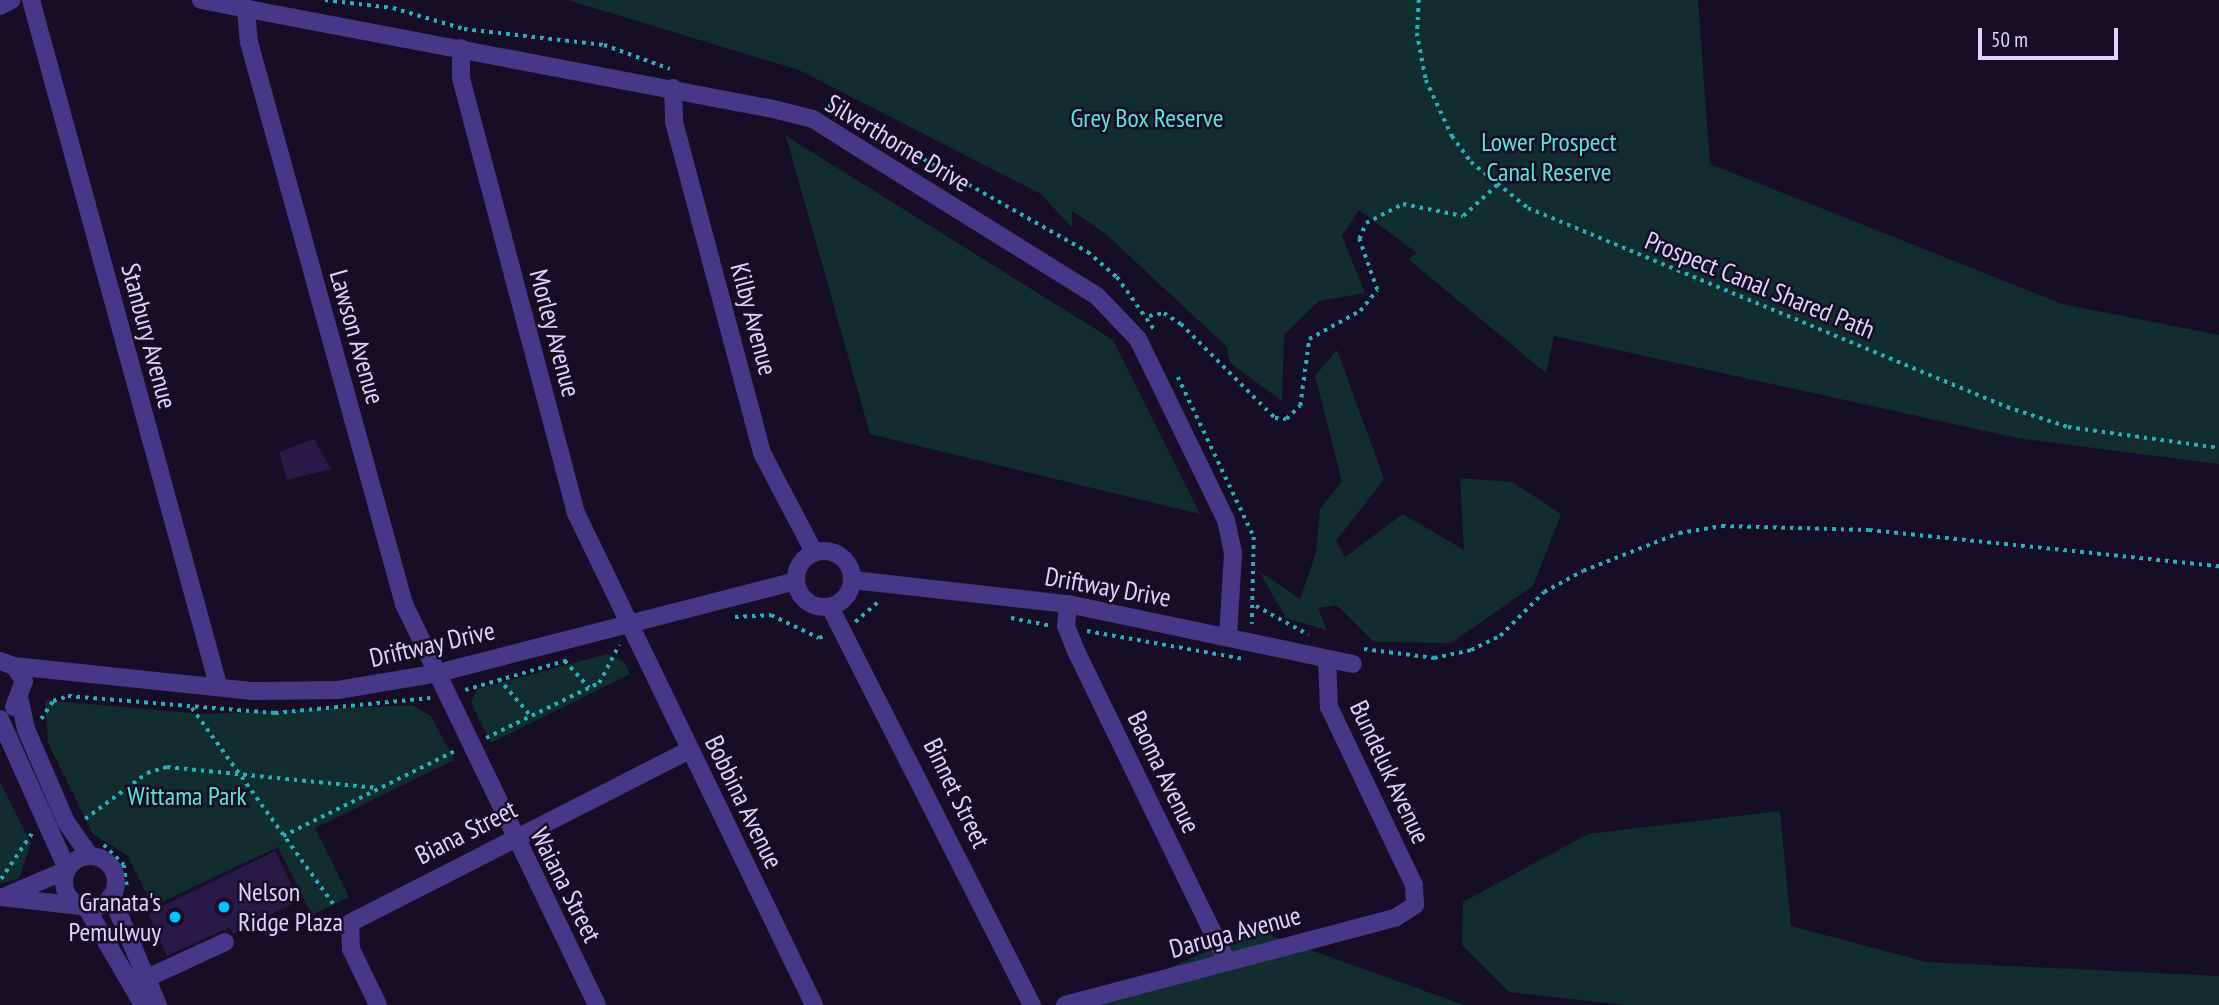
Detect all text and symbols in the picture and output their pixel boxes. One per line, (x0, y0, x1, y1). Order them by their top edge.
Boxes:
scale bar (1981, 14, 2121, 58)
text: 50 m (1991, 26, 2028, 53)
street label: Silverthorne Drive (820, 88, 976, 198)
park label: Grey Box Reserve (1070, 102, 1224, 134)
park label: Lower Prospect Canal Reserve (1481, 126, 1617, 188)
street label: Prospect Canal Shared Path (1641, 225, 1879, 345)
street label: Stanbury Avenue (114, 259, 184, 413)
street label: Kilby Avenue (724, 259, 784, 379)
street label: Morley Avenue (523, 265, 587, 401)
street label: Lawson Avenue (323, 266, 391, 408)
street label: Driftway Drive (1042, 561, 1174, 613)
street label: Driftway Drive (366, 614, 498, 674)
street label: Bundeluk Avenue (1343, 695, 1437, 849)
street label: Baoma Avenue (1121, 706, 1207, 838)
street label: Bobbina Avenue (698, 730, 790, 874)
street label: Binnet Street (917, 733, 997, 853)
park label: Wittama Park (127, 780, 247, 812)
street label: Biana Street (410, 793, 522, 871)
street label: Waiana Street (524, 823, 608, 947)
place label: Nelson Ridge Plaza (238, 876, 343, 938)
place label: Granata's Pemulwuy (69, 886, 161, 948)
marker: Nelson Ridge Plaza (216, 899, 232, 915)
street label: Daruga Avenue (1166, 899, 1304, 965)
marker: Granata's Pemulwuy (167, 909, 183, 925)

